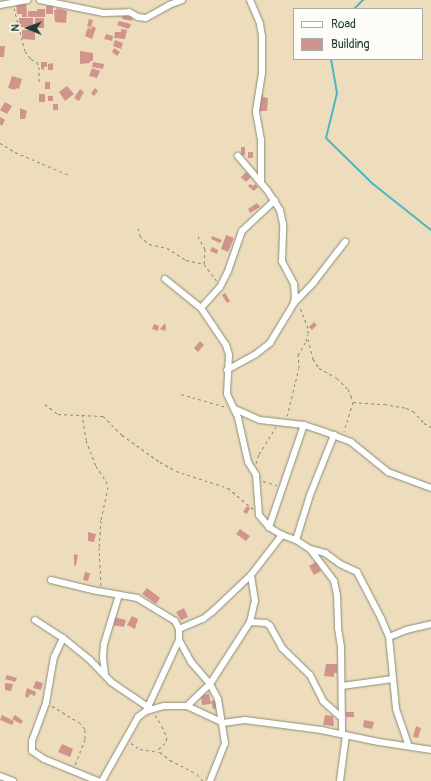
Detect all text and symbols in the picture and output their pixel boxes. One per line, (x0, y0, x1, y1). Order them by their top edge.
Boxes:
north arrow (8, 8, 48, 48)
legend (293, 8, 423, 60)
text: Road (331, 17, 356, 32)
text: N (9, 24, 22, 32)
text: Building (331, 37, 370, 52)

